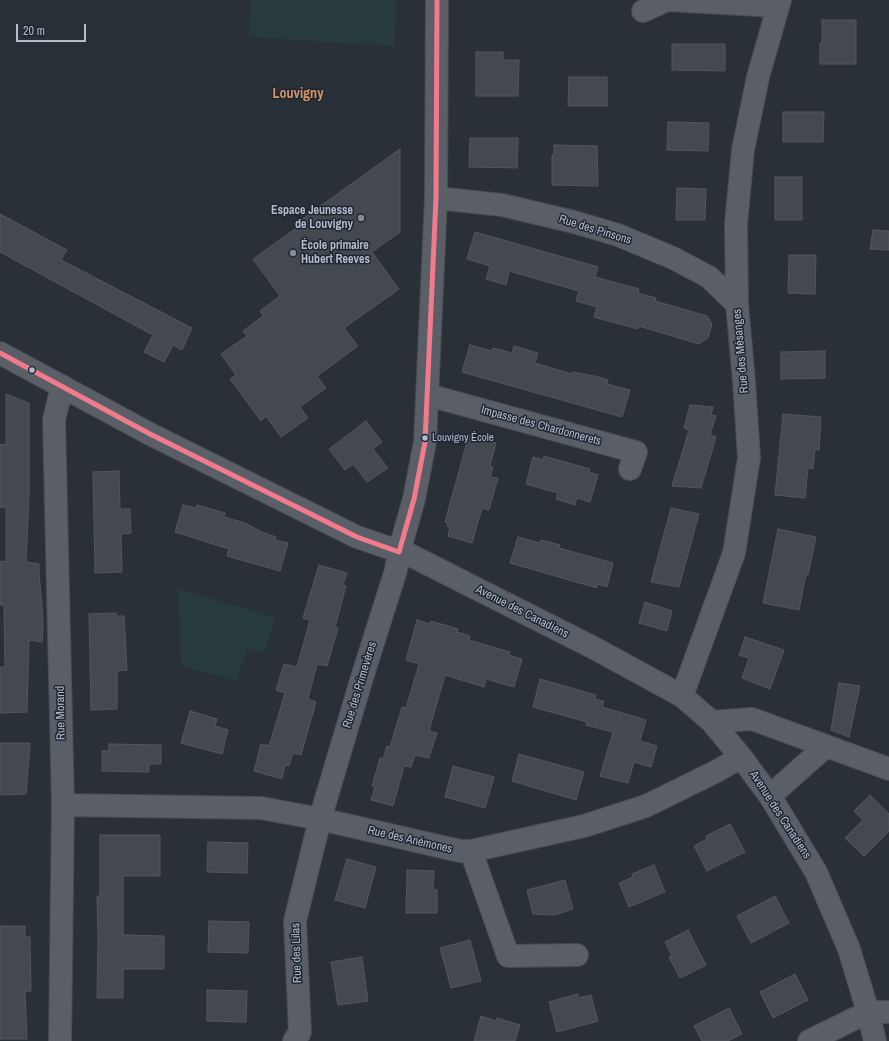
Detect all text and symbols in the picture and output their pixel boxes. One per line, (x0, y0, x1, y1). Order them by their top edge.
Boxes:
scale bar (18, 16, 88, 42)
text: 20 m (23, 23, 45, 39)
district label: Louvigny (272, 86, 324, 102)
place label: Espace Jeunesse de Louvigny (271, 204, 353, 232)
street label: Rue des Pinsons (557, 212, 633, 248)
marker: Espace Jeunesse de Louvigny (356, 213, 366, 223)
place label: École primaire Hubert Reeves (301, 239, 370, 267)
marker: École primaire Hubert Reeves (288, 248, 298, 258)
street label: Rue des Mésanges (730, 308, 752, 394)
unlabelled marker (27, 365, 37, 375)
street label: Impasse des Chardonnerets (479, 403, 603, 449)
place label: Louvigny École (432, 431, 494, 445)
marker: Louvigny École (420, 433, 430, 443)
street label: Avenue des Canadiens (473, 582, 571, 642)
street label: Rue des Primevères (340, 640, 380, 730)
street label: Rue Morand (53, 686, 69, 740)
street label: Avenue des Canadiens (746, 768, 814, 862)
street label: Rue des Anémones (366, 823, 454, 857)
street label: Rue des Lilas (289, 923, 305, 983)

